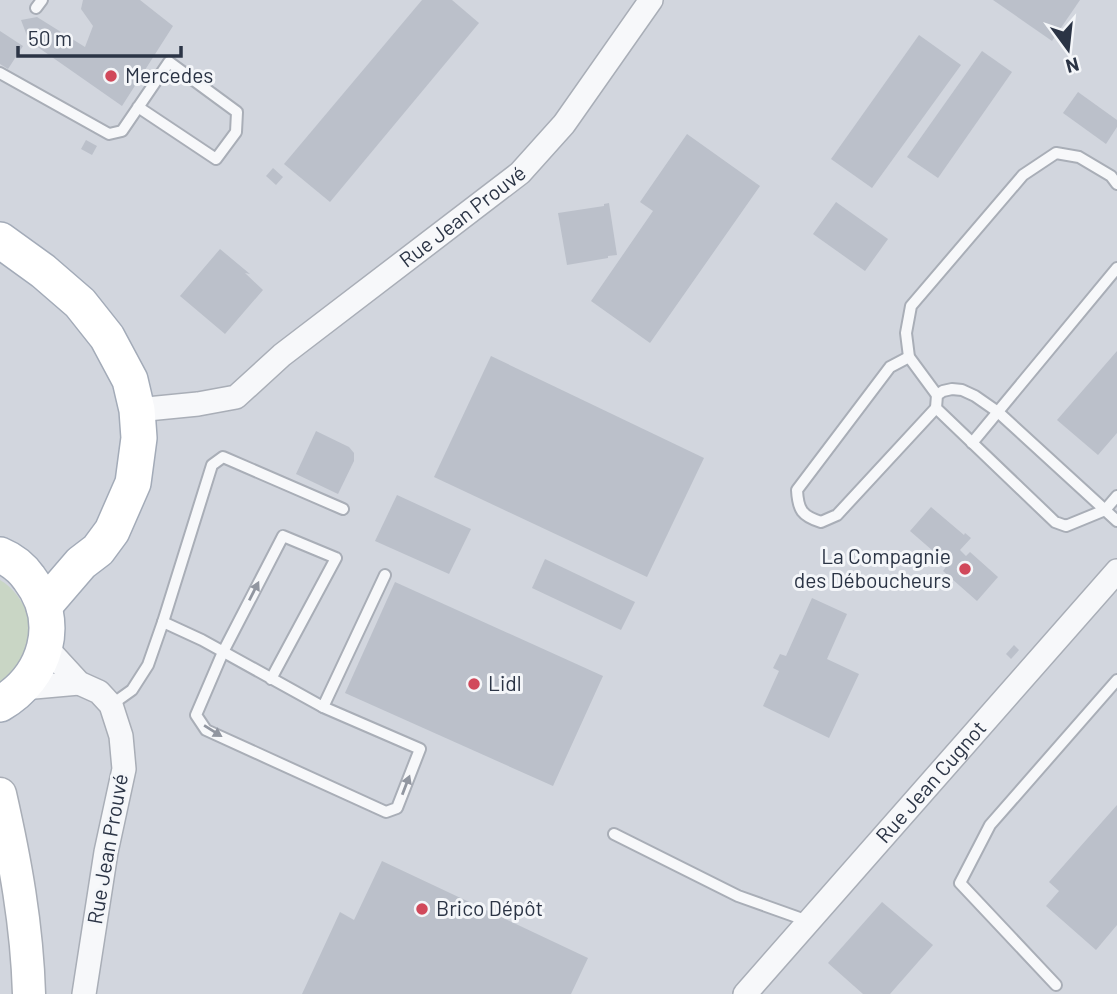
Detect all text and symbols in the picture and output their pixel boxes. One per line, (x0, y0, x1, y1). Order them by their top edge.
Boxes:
scale bar (18, 14, 180, 58)
north arrow (1033, 14, 1103, 84)
text: 50 m (28, 25, 72, 50)
text: N (1063, 53, 1082, 79)
place label: Mercedes (125, 62, 213, 87)
marker: Mercedes (103, 68, 119, 84)
street label: Rue Jean Prouvé (394, 159, 530, 272)
place label: La Compagnie des Déboucheurs (794, 543, 951, 592)
marker: La Compagnie des Déboucheurs (957, 561, 973, 577)
one-way arrow (248, 581, 260, 601)
place label: Lidl (488, 670, 522, 695)
marker: Lidl (466, 676, 482, 692)
street label: Rue Jean Cugnot (870, 715, 990, 847)
one-way arrow (203, 725, 223, 738)
street label: Rue Jean Prouvé (81, 772, 132, 926)
one-way arrow (401, 775, 412, 796)
place label: Brico Dépôt (436, 895, 543, 920)
marker: Brico Dépôt (414, 901, 430, 917)

